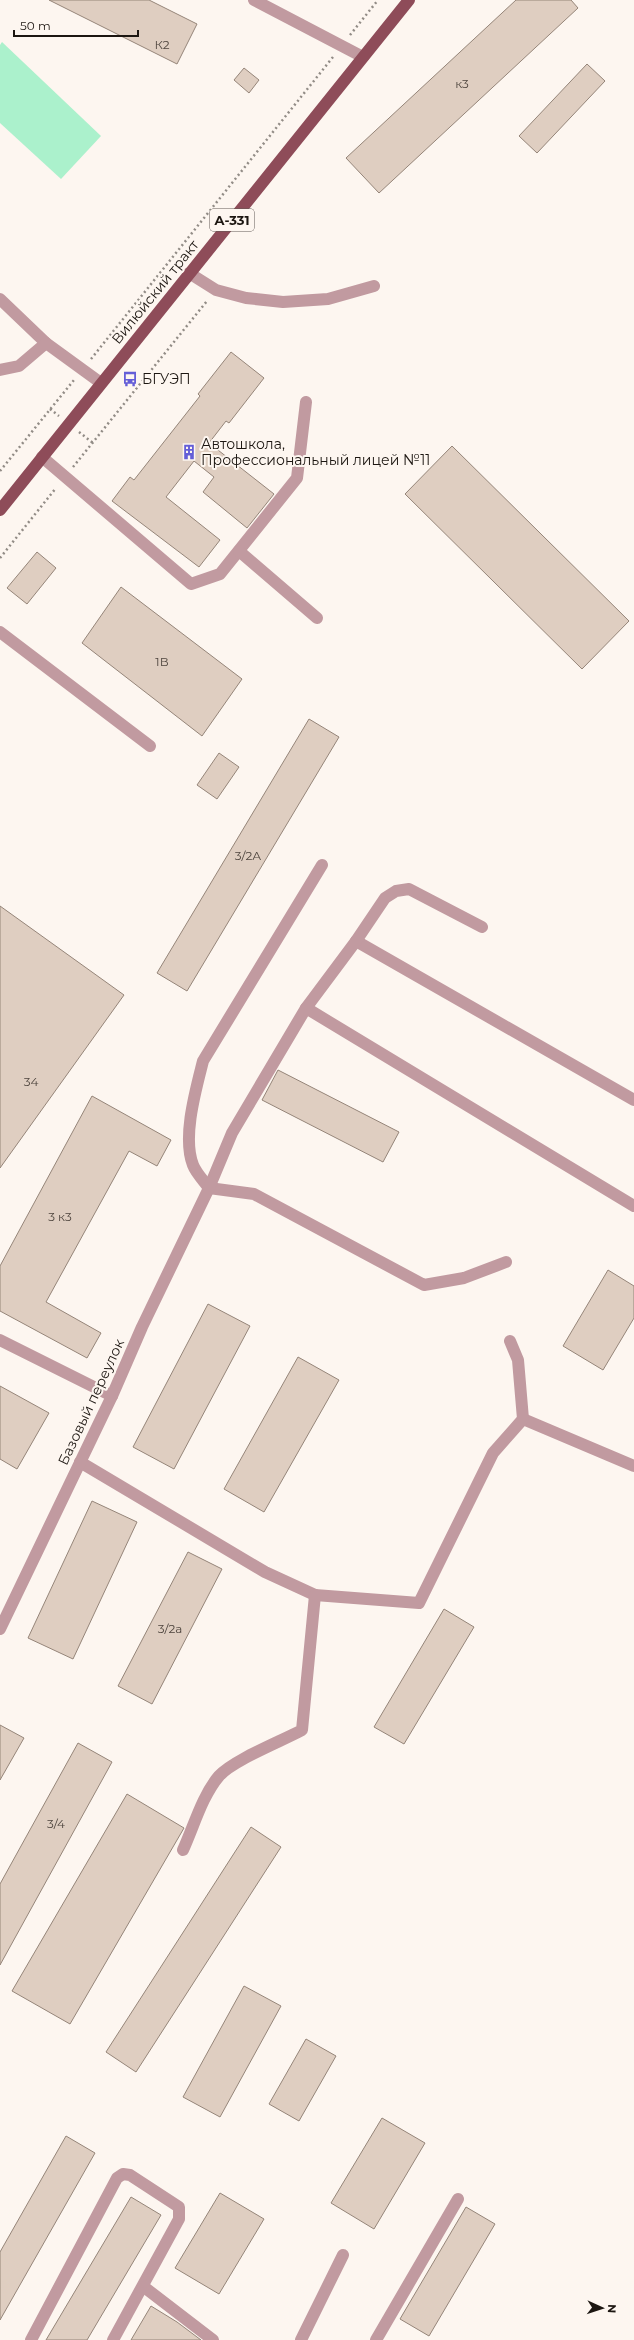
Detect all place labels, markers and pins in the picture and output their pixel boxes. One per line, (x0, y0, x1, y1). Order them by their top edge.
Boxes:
bus stop icon: БГУЭП (121, 370, 139, 388)
place label: БГУЭП (142, 370, 191, 388)
place label: Автошкола, Профессиональный лицей №11 (201, 435, 430, 469)
building icon: Автошкола, Профессиональный лицей №11 (180, 443, 198, 461)

